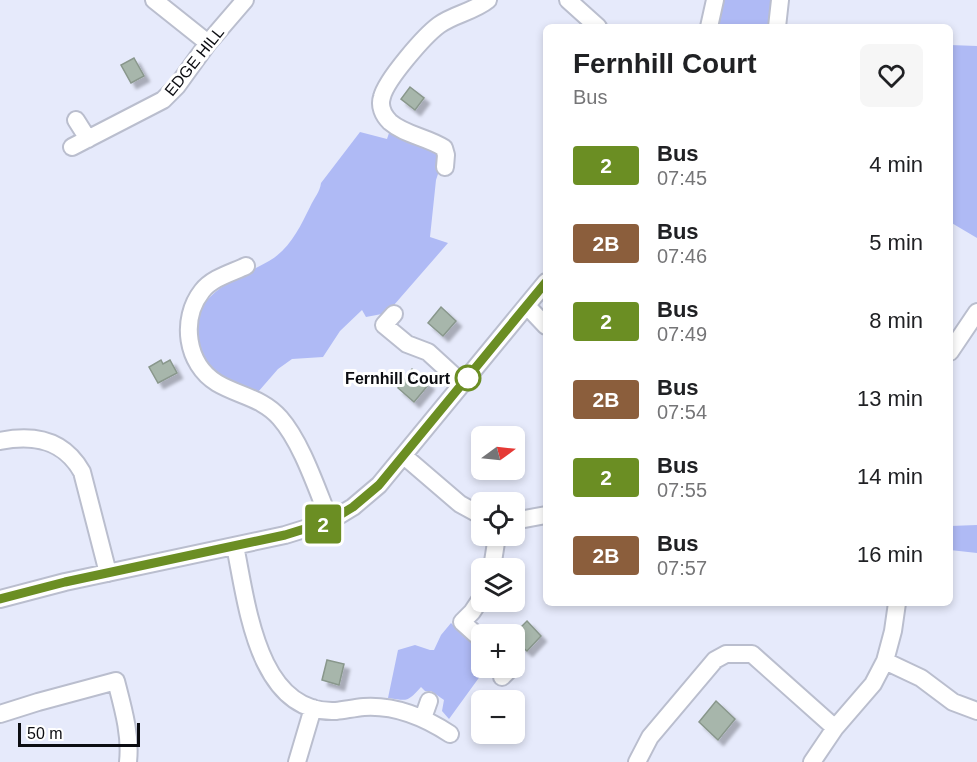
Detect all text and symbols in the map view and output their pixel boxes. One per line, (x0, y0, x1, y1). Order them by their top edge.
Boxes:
street label: EDGE HILL (161, 23, 227, 99)
button: heart (860, 44, 923, 107)
text: Fernhill Court (573, 48, 757, 79)
text: Bus (573, 86, 607, 108)
text: Bus (657, 141, 699, 166)
text: 4 min (869, 152, 923, 177)
text: 2 (600, 154, 612, 177)
text: 07:45 (657, 167, 707, 189)
text: Bus (657, 219, 699, 244)
text: 5 min (869, 230, 923, 255)
text: 2B (593, 232, 619, 255)
text: 07:46 (657, 245, 707, 267)
text: Bus (657, 297, 699, 322)
text: 8 min (869, 308, 923, 333)
text: 2 (600, 310, 612, 333)
text: 07:49 (657, 323, 707, 345)
marker: Fernhill Court (455, 365, 481, 391)
place label: Fernhill Court (345, 370, 451, 387)
text: Bus (657, 375, 699, 400)
text: 13 min (857, 386, 923, 411)
text: 2B (593, 388, 619, 411)
text: 07:54 (657, 401, 707, 423)
north arrow (471, 426, 525, 480)
map controls (471, 426, 525, 744)
text: Bus (657, 453, 699, 478)
text: 14 min (857, 464, 923, 489)
text: 2 (600, 466, 612, 489)
text: 07:55 (657, 479, 707, 501)
button: locate (471, 492, 525, 546)
line badge: 2 (304, 504, 342, 544)
text: 2 (317, 513, 329, 536)
text: Bus (657, 531, 699, 556)
text: 16 min (857, 542, 923, 567)
text: 2B (593, 544, 619, 567)
text: 07:57 (657, 557, 707, 579)
button: layers (471, 558, 525, 612)
button: + (471, 624, 525, 678)
button: − (471, 690, 525, 744)
scale bar (18, 720, 140, 748)
text: 50 m (27, 725, 63, 742)

